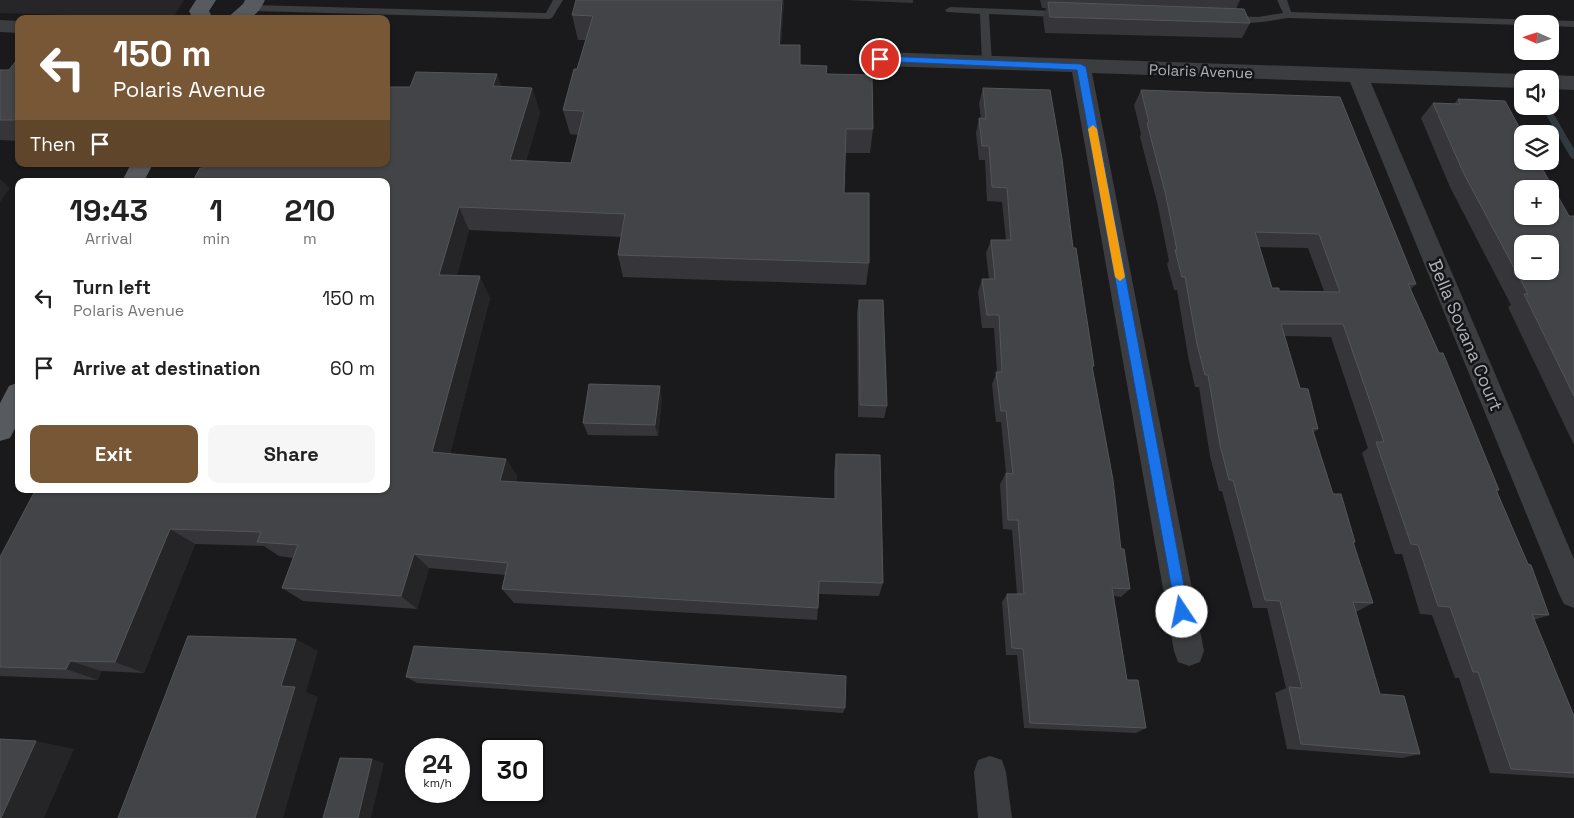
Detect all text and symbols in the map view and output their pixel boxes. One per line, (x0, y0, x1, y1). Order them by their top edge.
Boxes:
north arrow (1514, 15, 1559, 60)
map controls (1514, 15, 1559, 280)
text: 150 m (113, 32, 211, 76)
icon: left (30, 35, 95, 100)
pin (859, 38, 901, 80)
icon: arrive (866, 45, 894, 73)
street label: Polaris Avenue (1149, 60, 1254, 82)
button: sound (1514, 70, 1559, 115)
text: Polaris Avenue (113, 75, 266, 103)
button: layers (1514, 125, 1559, 170)
icon: arrive (86, 130, 114, 158)
text: Then (30, 132, 76, 157)
button: + (1514, 180, 1559, 225)
text: 19:43 (70, 191, 148, 230)
text: 1 (209, 191, 223, 230)
text: 210 (285, 191, 335, 230)
text: Arrival (85, 228, 133, 249)
text: min (203, 228, 230, 249)
text: m (303, 228, 317, 249)
button: − (1514, 235, 1559, 280)
street label: Bella Sovana Court (1424, 256, 1508, 414)
text: Turn left (73, 275, 151, 300)
icon: left (30, 284, 58, 312)
text: 150 m (322, 286, 375, 311)
text: Polaris Avenue (73, 300, 184, 321)
icon: arrive (30, 354, 58, 382)
text: Arrive at destination (73, 356, 261, 381)
text: 60 m (330, 356, 375, 381)
button: Exit (30, 425, 198, 483)
button: Share (208, 425, 375, 483)
position arrow (1155, 585, 1207, 637)
speed limit sign: 30 (480, 738, 545, 803)
text: 24 (422, 748, 453, 780)
text: km/h (423, 775, 452, 791)

